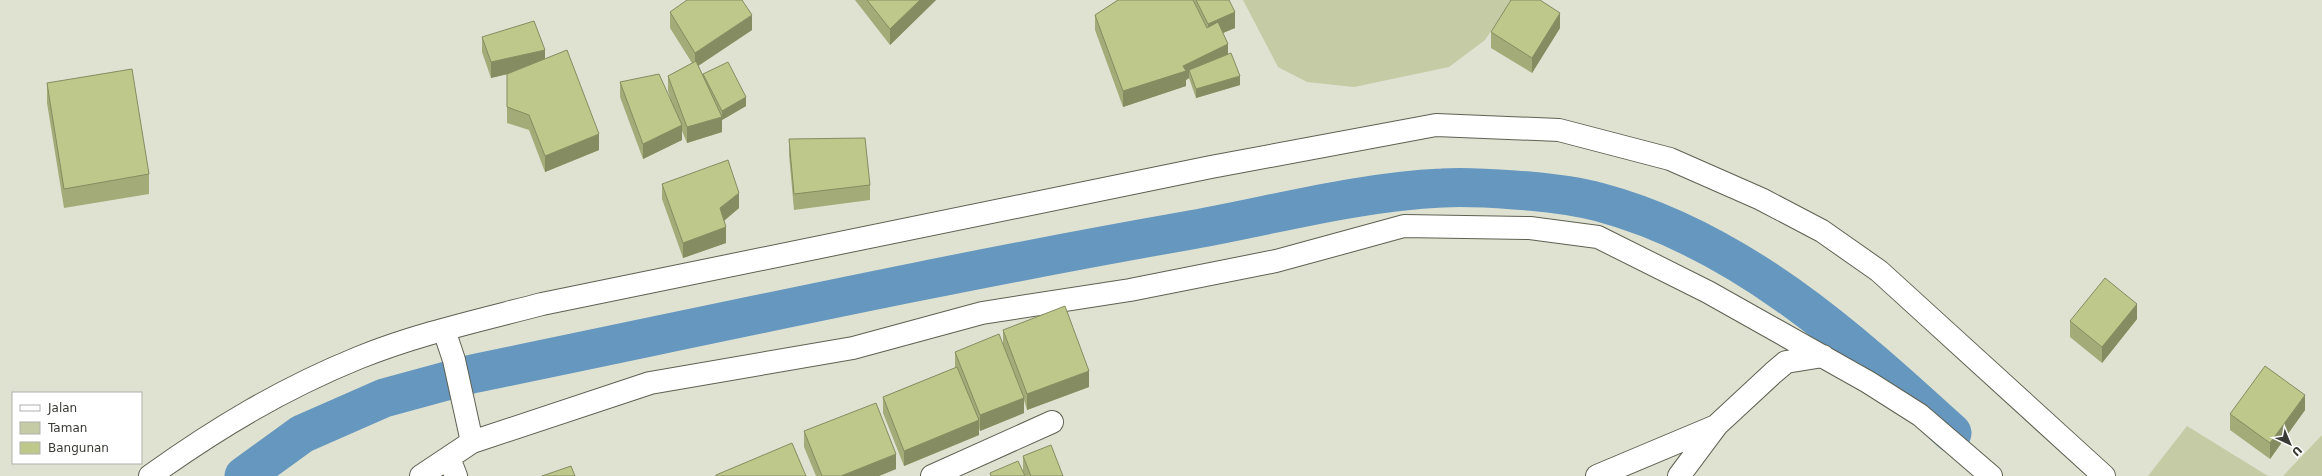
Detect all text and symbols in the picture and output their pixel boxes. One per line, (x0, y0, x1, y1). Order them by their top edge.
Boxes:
legend (12, 392, 142, 464)
text: Jalan (47, 401, 77, 415)
text: Taman (47, 421, 87, 435)
north arrow (2270, 424, 2310, 464)
text: Bangunan (48, 441, 109, 455)
text: U (2289, 443, 2304, 459)

